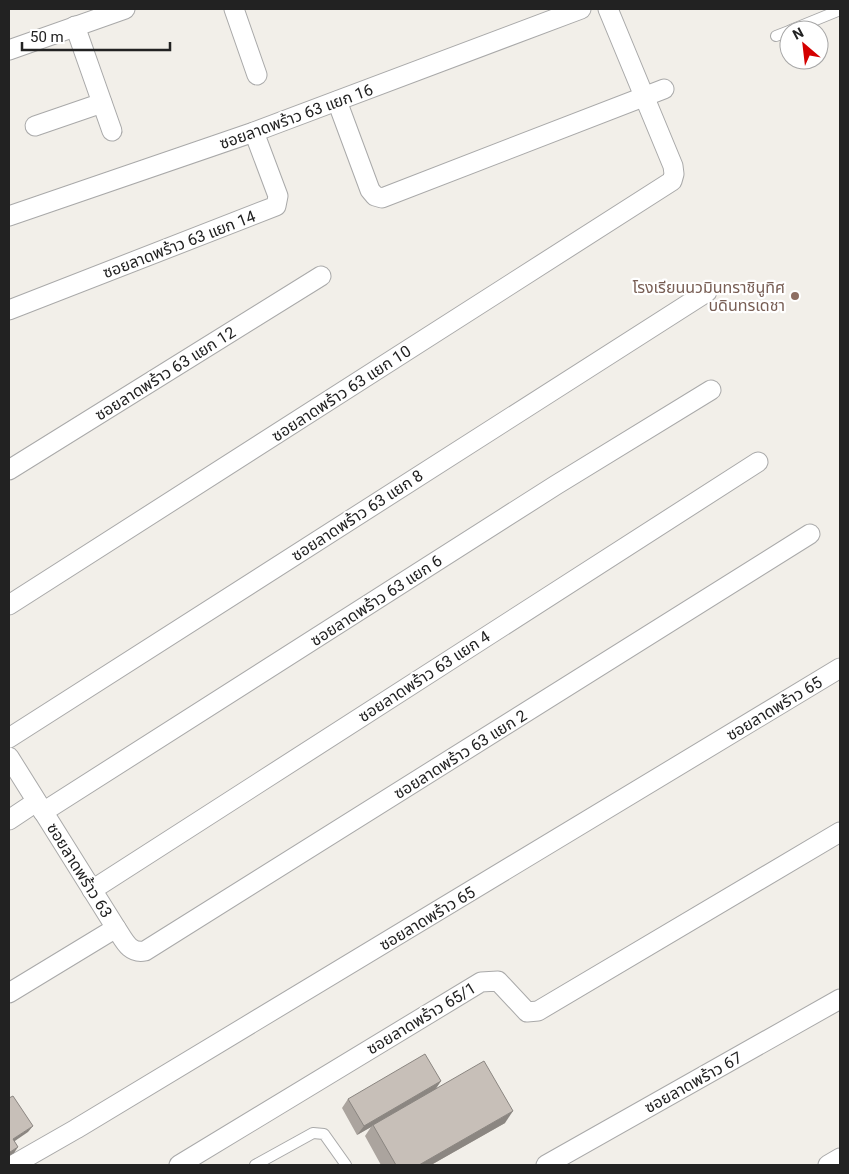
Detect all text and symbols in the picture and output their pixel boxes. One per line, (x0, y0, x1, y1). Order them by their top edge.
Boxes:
scale bar (22, 20, 170, 52)
north arrow (779, 20, 829, 70)
text: N (790, 24, 806, 43)
text: 50 m (30, 28, 64, 46)
street label: ซอยลาดพร้าว 63 แยก 16 (217, 80, 376, 153)
street label: ซอยลาดพร้าว 63 แยก 14 (100, 207, 258, 282)
place label: โรงเรียนนวมินทราชินูทิศ บดินทรเดชา (632, 278, 785, 315)
marker: โรงเรียนนวมินทราชินูทิศ บดินทรเดชา (789, 290, 801, 302)
street label: ซอยลาดพร้าว 63 แยก 12 (92, 322, 239, 424)
street label: ซอยลาดพร้าว 63 แยก 10 (268, 341, 414, 445)
street label: ซอยลาดพร้าว 63 แยก 8 (288, 466, 427, 565)
street label: ซอยลาดพร้าว 63 แยก 6 (307, 551, 446, 650)
street label: ซอยลาดพร้าว 63 แยก 4 (355, 627, 494, 726)
street label: ซอยลาดพร้าว 65 (723, 672, 826, 744)
street label: ซอยลาดพร้าว 63 แยก 2 (390, 706, 530, 803)
street label: ซอยลาดพร้าว 63 (43, 819, 116, 921)
street label: ซอยลาดพร้าว 65 (376, 882, 479, 954)
street label: ซอยลาดพร้าว 65/1 (363, 978, 479, 1058)
street label: ซอยลาดพร้าว 67 (641, 1048, 745, 1117)

